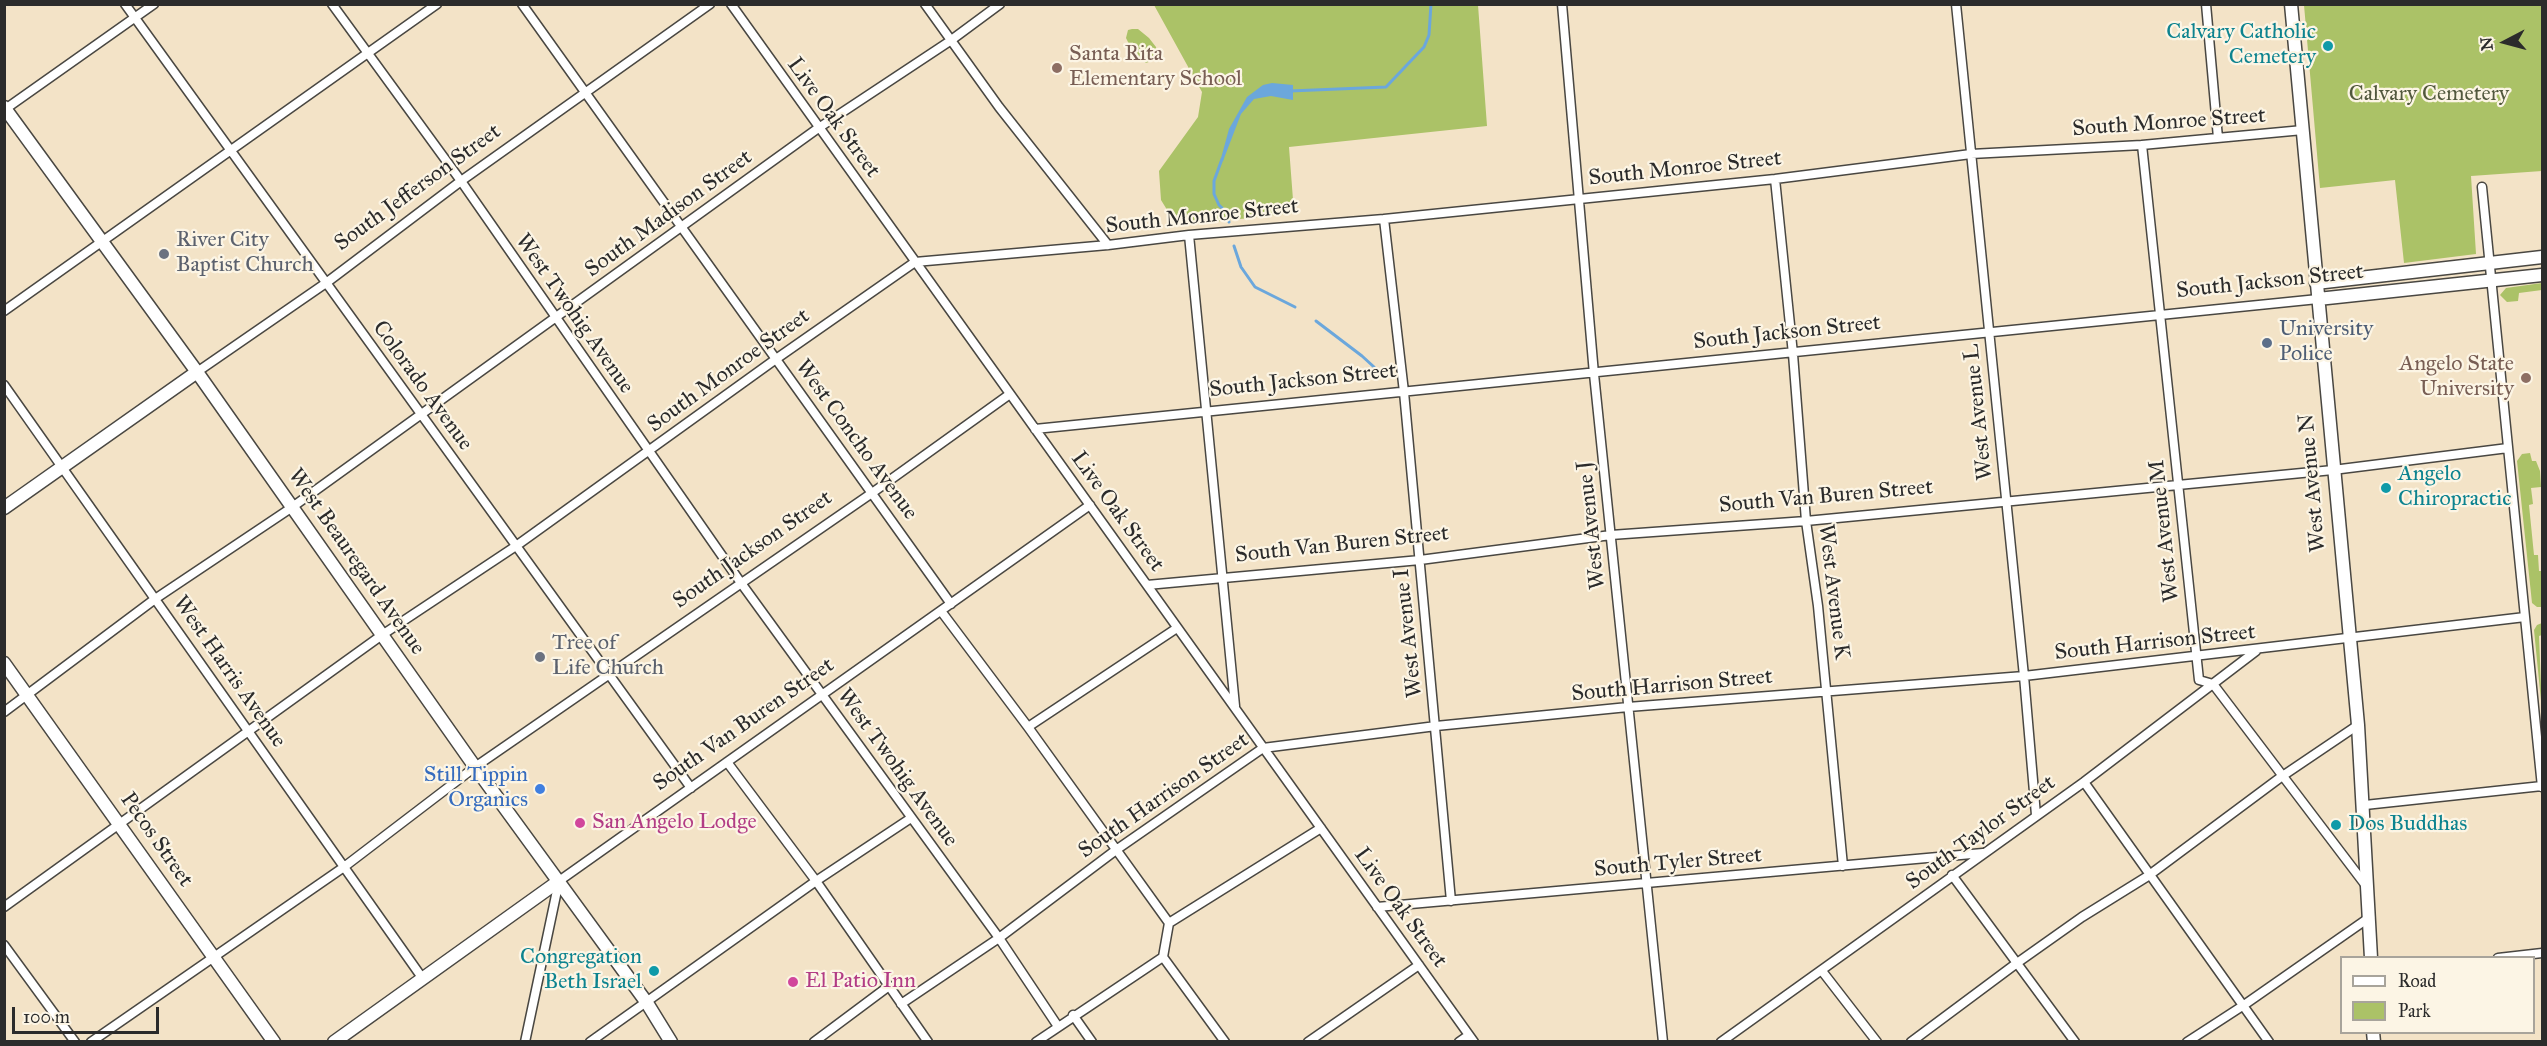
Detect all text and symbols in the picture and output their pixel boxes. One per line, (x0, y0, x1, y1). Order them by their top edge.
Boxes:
north arrow (2475, 12, 2535, 72)
place label: Calvary Catholic Cemetery (2166, 20, 2316, 72)
text: N (2476, 36, 2497, 52)
marker: Calvary Catholic Cemetery (2321, 39, 2335, 53)
place label: Santa Rita Elementary School (1069, 42, 1242, 94)
street label: Live Oak Street (781, 53, 885, 183)
marker: Santa Rita Elementary School (1050, 61, 1064, 75)
park label: Calvary Cemetery (2349, 82, 2509, 108)
street label: South Monroe Street (2071, 103, 2267, 143)
street label: South Jefferson Street (330, 119, 506, 257)
street label: South Madison Street (580, 145, 758, 283)
street label: South Monroe Street (1587, 146, 1783, 192)
street label: South Monroe Street (1104, 194, 1300, 240)
place label: River City Baptist Church (176, 228, 314, 280)
street label: West Twohig Avenue (509, 229, 639, 399)
marker: River City Baptist Church (157, 247, 171, 261)
street label: South Jackson Street (2175, 259, 2365, 305)
street label: South Monroe Street (643, 303, 815, 439)
street label: South Jackson Street (1692, 310, 1882, 356)
street label: Colorado Avenue (366, 316, 478, 456)
place label: University Police (2279, 317, 2373, 368)
marker: University Police (2260, 336, 2274, 350)
street label: West Avenue L (1959, 343, 1999, 481)
place label: Angelo State University (2399, 352, 2514, 404)
street label: West Concho Avenue (789, 355, 923, 525)
street label: South Jackson Street (1208, 358, 1398, 404)
marker: Angelo State University (2519, 371, 2533, 385)
street label: West Avenue N (2294, 413, 2332, 553)
street label: Live Oak Street (1065, 447, 1169, 577)
street label: West Avenue M (2144, 458, 2186, 604)
street label: West Avenue J (1572, 459, 1612, 591)
place label: Angelo Chiropractic (2398, 462, 2511, 514)
street label: West Beauregard Avenue (282, 464, 430, 660)
street label: South Van Buren Street (1718, 474, 1934, 520)
marker: Angelo Chiropractic (2379, 481, 2393, 495)
street label: South Jackson Street (668, 485, 838, 615)
street label: South Van Buren Street (1234, 521, 1450, 569)
street label: West Avenue K (1812, 523, 1854, 661)
street label: West Avenue I (1389, 567, 1429, 699)
street label: West Harris Avenue (167, 591, 291, 753)
street label: South Harrison Street (2053, 619, 2257, 667)
place label: Tree of Life Church (552, 631, 664, 682)
marker: Tree of Life Church (533, 650, 547, 664)
street label: South Van Buren Street (648, 653, 840, 797)
street label: South Harrison Street (1570, 664, 1774, 708)
street label: West Twohig Avenue (831, 684, 963, 852)
street label: South Harrison Street (1074, 727, 1254, 865)
place label: Still Tippin Organics (424, 763, 528, 814)
street label: South Taylor Street (1901, 770, 2061, 896)
marker: Still Tippin Organics (533, 782, 547, 796)
street label: Pecos Street (114, 788, 198, 892)
place label: San Angelo Lodge (592, 810, 757, 836)
place label: Dos Buddhas (2348, 812, 2467, 838)
marker: San Angelo Lodge (573, 816, 587, 830)
marker: Dos Buddhas (2329, 818, 2343, 832)
street label: Live Oak Street (1348, 843, 1452, 973)
street label: South Tyler Street (1593, 843, 1763, 883)
place label: Congregation Beth Israel (520, 945, 642, 996)
legend (2340, 956, 2535, 1034)
marker: Congregation Beth Israel (647, 964, 661, 978)
place label: El Patio Inn (805, 969, 916, 995)
text: Road (2398, 970, 2436, 992)
marker: El Patio Inn (786, 975, 800, 989)
scale bar (15, 995, 162, 1033)
text: Park (2398, 1000, 2431, 1022)
text: 100 m (23, 1006, 70, 1028)

